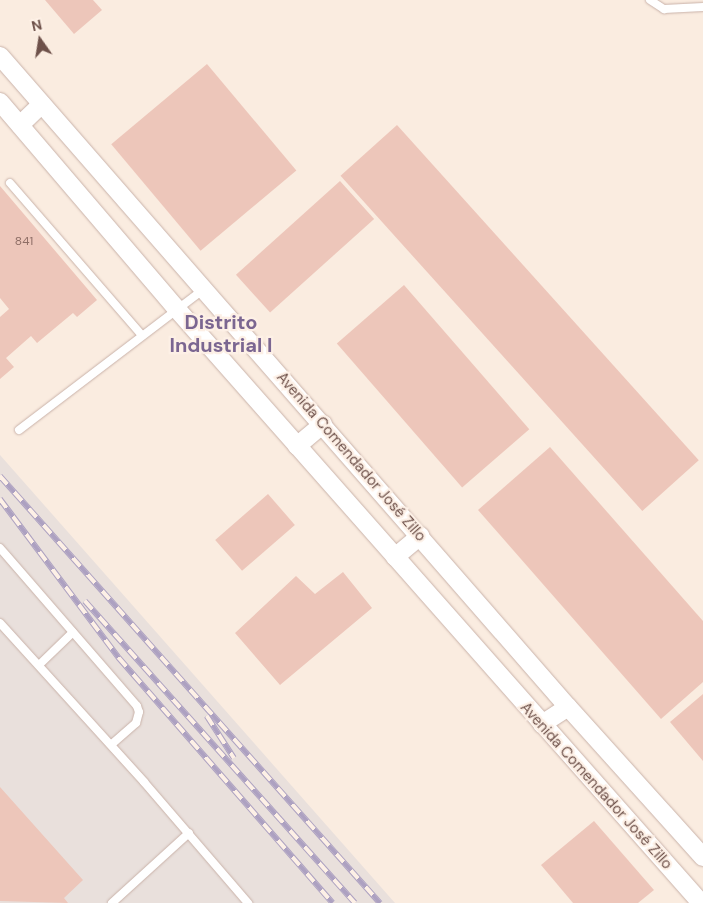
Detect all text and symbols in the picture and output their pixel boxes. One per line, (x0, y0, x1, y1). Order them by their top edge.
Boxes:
north arrow (15, 15, 65, 65)
text: N (30, 15, 44, 35)
house number: 841 (15, 235, 33, 249)
district label: Distrito Industrial I (169, 311, 273, 358)
street label: Avenida Comendador José Zillo (273, 369, 429, 545)
street label: Avenida Comendador José Zillo (516, 699, 676, 873)

